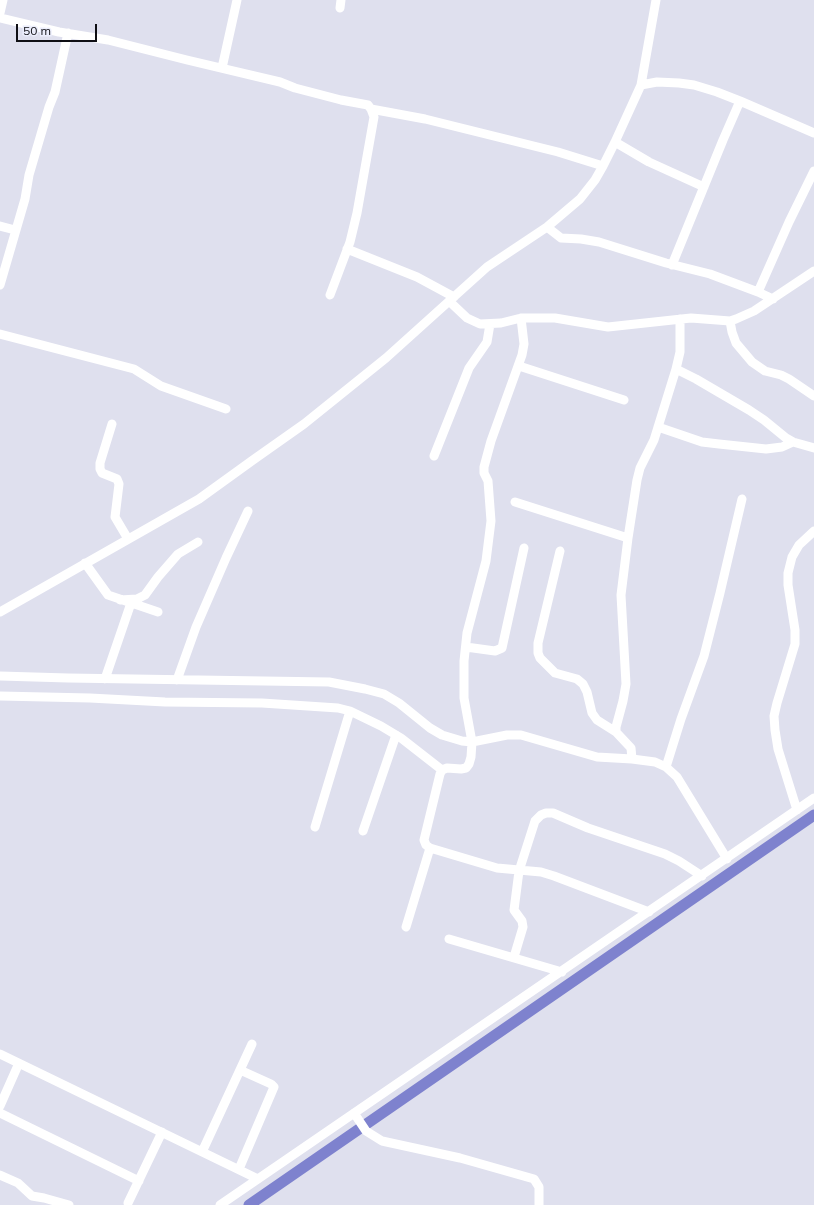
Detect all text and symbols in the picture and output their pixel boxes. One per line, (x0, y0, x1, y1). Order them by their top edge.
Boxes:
scale bar (18, 16, 99, 42)
text: 50 m (23, 23, 51, 38)

